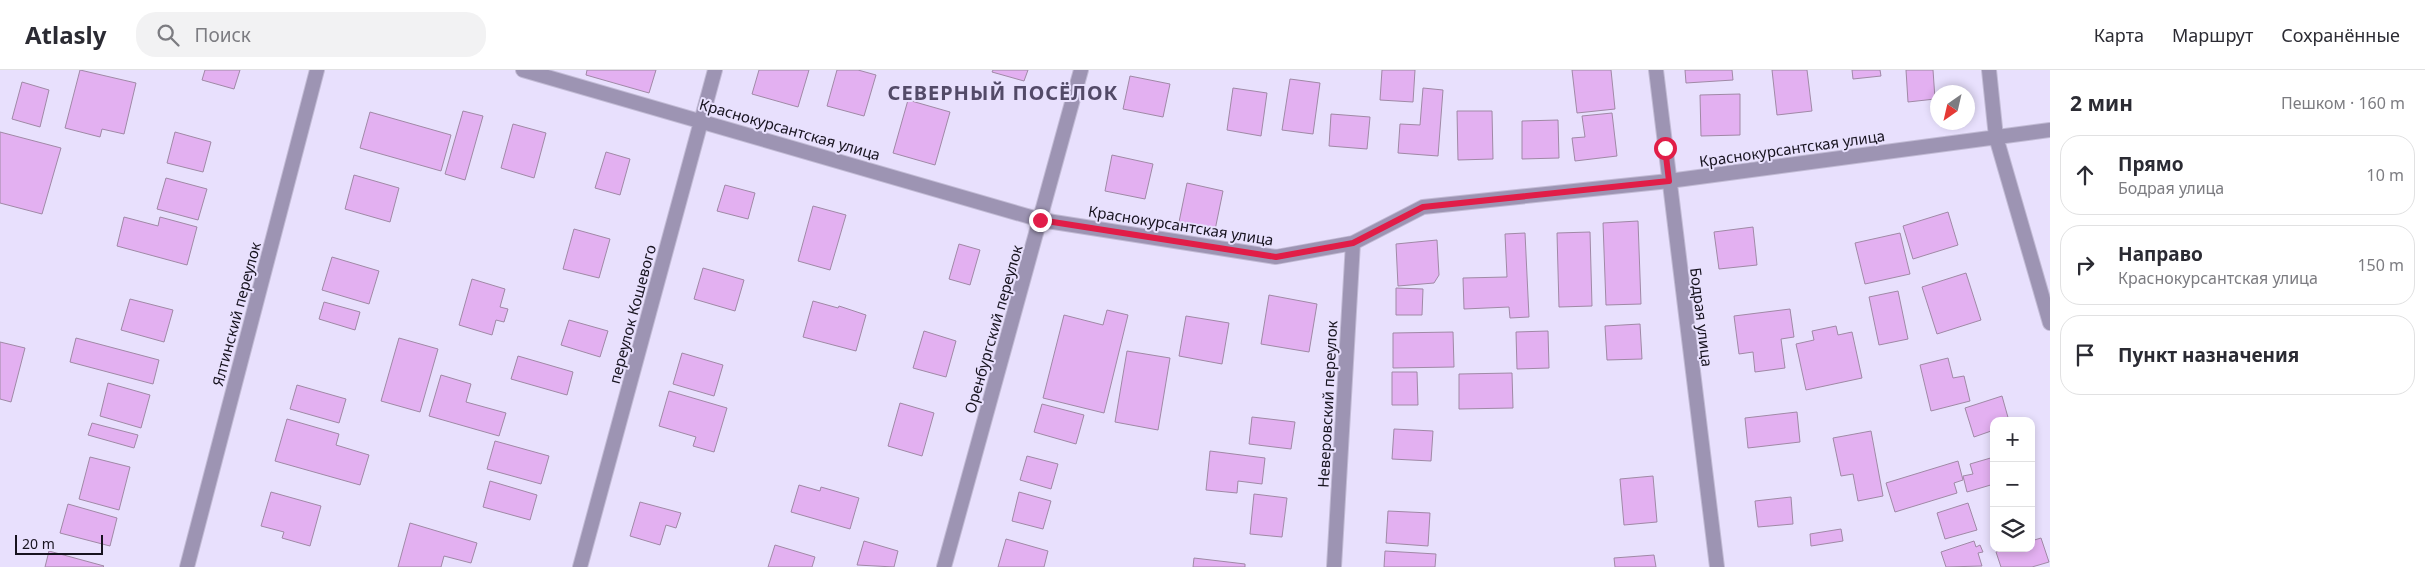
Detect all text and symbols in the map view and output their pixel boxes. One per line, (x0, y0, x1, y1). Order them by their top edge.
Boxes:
search box (136, 12, 486, 57)
text: Atlasly (25, 18, 106, 51)
icon: search (154, 21, 182, 49)
text: Поиск (194, 22, 251, 48)
text: Карта (2094, 23, 2144, 47)
text: Маршрут (2172, 23, 2253, 47)
text: Сохранённые (2281, 23, 2400, 47)
district label: СЕВЕРНЫЙ ПОСЁЛОК (888, 79, 1118, 106)
north arrow (1930, 85, 1975, 130)
text: 2 мин (2070, 89, 2133, 117)
text: Пешком · 160 m (2281, 92, 2405, 114)
street label: Краснокурсантская улица (697, 94, 883, 164)
street label: Краснокурсантская улица (1698, 125, 1886, 171)
route start (1654, 137, 1677, 160)
text: Прямо (2118, 151, 2184, 177)
icon: ahead (2071, 161, 2099, 189)
text: 10 m (2367, 164, 2404, 186)
text: Бодрая улица (2118, 177, 2224, 199)
street label: Краснокурсантская улица (1087, 200, 1275, 250)
route end (1029, 209, 1052, 232)
street label: Ялтинский переулок (207, 240, 265, 388)
text: Направо (2118, 241, 2203, 267)
street label: переулок Кошевого (604, 242, 660, 386)
street label: Оренбургский переулок (959, 242, 1027, 416)
icon: right (2071, 251, 2099, 279)
text: 150 m (2357, 254, 2404, 276)
street label: Бодрая улица (1686, 266, 1718, 368)
text: Краснокурсантская улица (2118, 267, 2318, 289)
street label: Неверовский переулок (1313, 320, 1341, 488)
icon: arrive (2071, 341, 2099, 369)
text: Пункт назначения (2118, 342, 2299, 368)
map controls (1990, 417, 2035, 552)
button: + (1990, 417, 2035, 462)
button: − (1990, 462, 2035, 507)
button: layers (1990, 507, 2035, 552)
scale bar (15, 532, 102, 555)
text: 20 m (22, 534, 55, 553)

